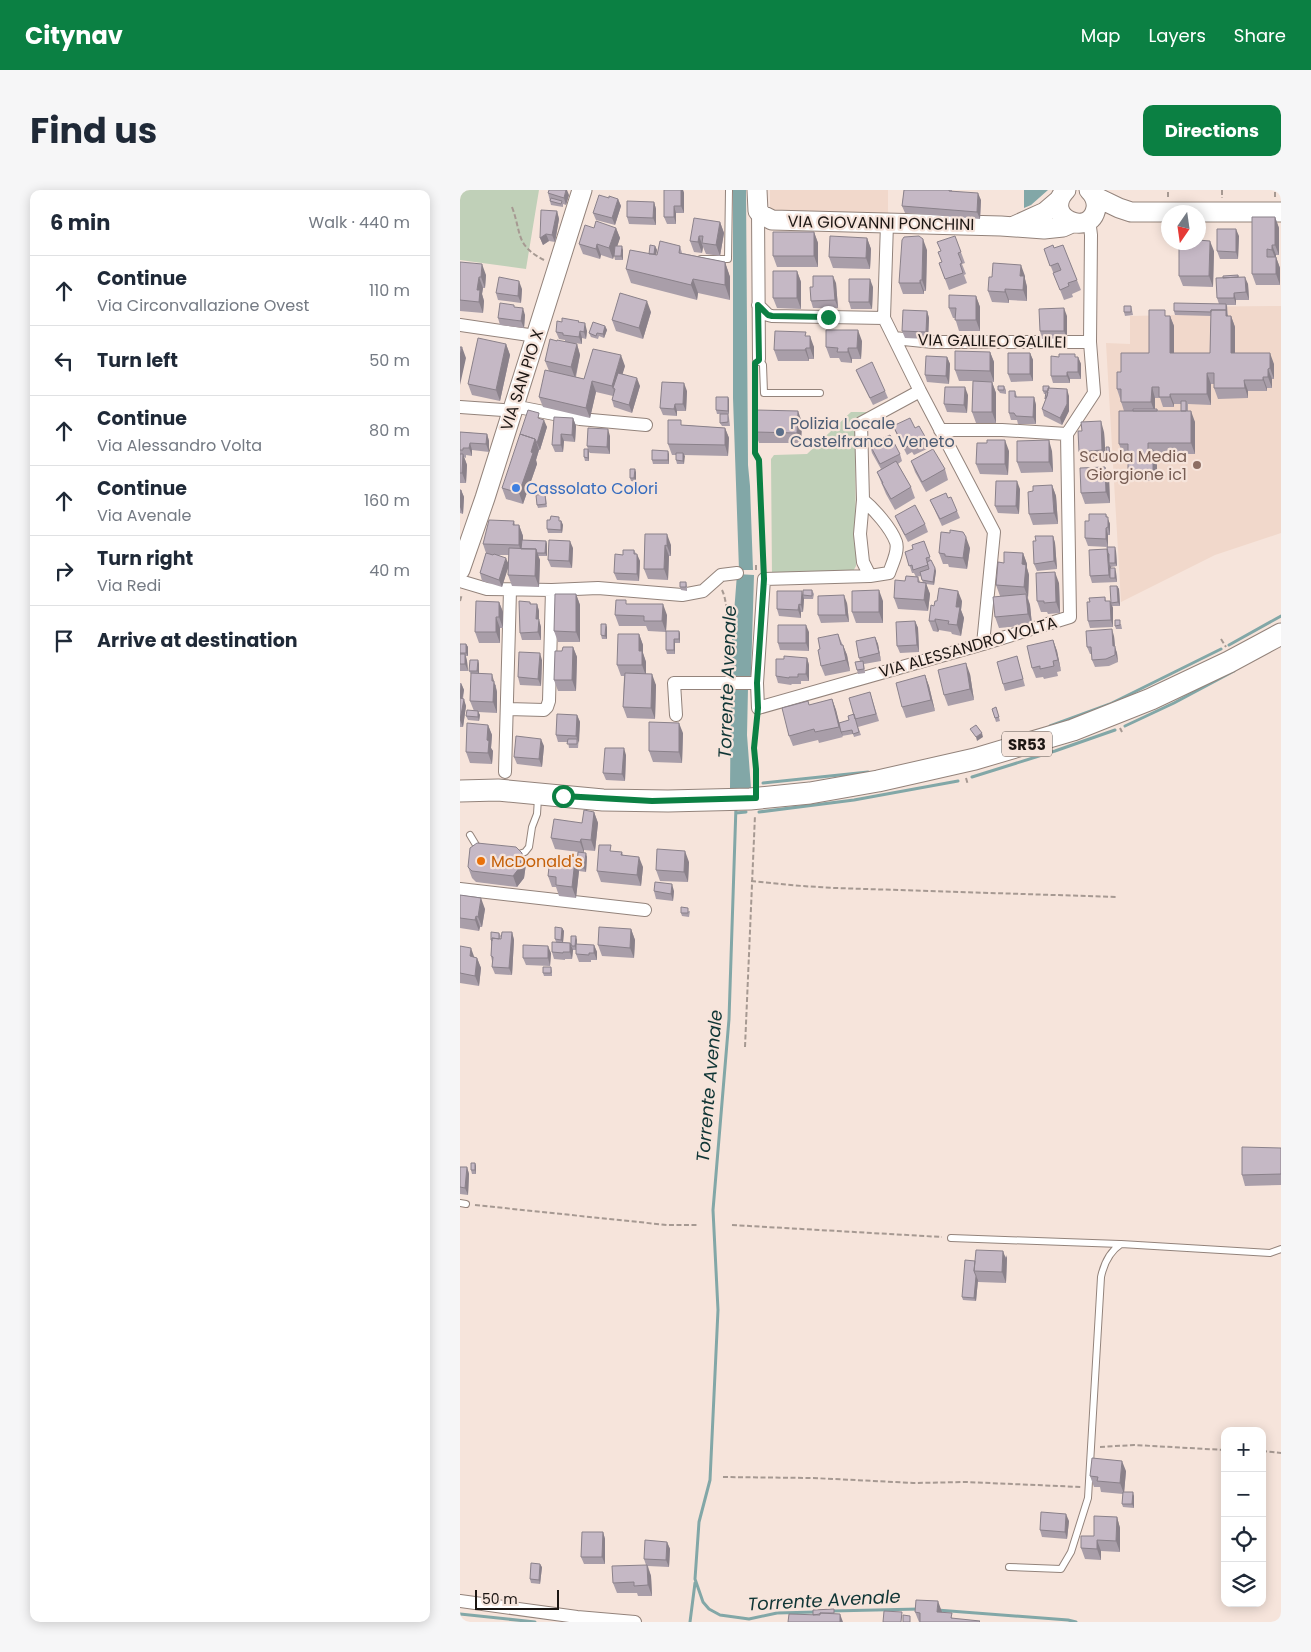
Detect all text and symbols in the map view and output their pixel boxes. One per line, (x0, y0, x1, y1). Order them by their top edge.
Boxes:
text: Citynav (25, 19, 123, 52)
text: Map (1081, 23, 1121, 48)
text: Layers (1149, 23, 1206, 48)
text: Share (1234, 23, 1286, 48)
button: Directions (1143, 105, 1281, 156)
text: Find us (30, 106, 157, 155)
north arrow (1161, 205, 1206, 250)
text: 6 min (50, 208, 110, 237)
street label: VIA GIOVANNI PONCHINI (787, 210, 975, 236)
text: Walk · 440 m (309, 211, 410, 234)
text: Continue (97, 265, 187, 292)
icon: ahead (50, 277, 78, 305)
text: 110 m (369, 279, 410, 302)
text: Via Circonvallazione Ovest (97, 294, 309, 317)
route end (817, 306, 840, 329)
street label: VIA SAN PIO X (495, 326, 549, 434)
street label: VIA GALILEO GALILEI (917, 328, 1067, 354)
icon: left (50, 347, 78, 375)
text: Turn left (97, 347, 178, 374)
text: 50 m (369, 349, 410, 372)
text: Continue (97, 405, 187, 432)
place label: Polizia Locale Castelfranco Veneto (790, 412, 955, 453)
icon: ahead (50, 417, 78, 445)
text: 80 m (369, 419, 410, 442)
marker: Polizia Locale Castelfranco Veneto (774, 426, 786, 438)
text: Via Alessandro Volta (97, 434, 262, 457)
place label: Scuola Media Giorgione ic1 (1079, 445, 1187, 486)
marker: Scuola Media Giorgione ic1 (1191, 459, 1203, 471)
text: Continue (97, 475, 187, 502)
place label: Cassolato Colori (526, 477, 658, 500)
marker: Cassolato Colori (510, 482, 522, 494)
icon: ahead (50, 487, 78, 515)
text: 160 m (364, 489, 410, 512)
text: Via Avenale (97, 504, 191, 527)
text: Turn right (97, 545, 193, 572)
icon: right (50, 557, 78, 585)
text: 40 m (369, 559, 410, 582)
text: Via Redi (97, 574, 161, 597)
water label: Torrente Avenale (712, 605, 742, 759)
street label: VIA ALESSANDRO VOLTA (876, 611, 1060, 683)
icon: arrive (50, 627, 78, 655)
text: Arrive at destination (97, 627, 298, 654)
road number: SR53 (1002, 732, 1052, 756)
route start (552, 785, 575, 808)
place label: McDonald's (491, 850, 583, 873)
marker: McDonald's (475, 855, 487, 867)
water label: Torrente Avenale (690, 1009, 728, 1163)
map controls (1221, 1427, 1266, 1607)
button: + (1221, 1427, 1266, 1472)
button: − (1221, 1472, 1266, 1517)
button: locate (1221, 1517, 1266, 1562)
button: layers (1221, 1562, 1266, 1607)
water label: Torrente Avenale (747, 1584, 901, 1616)
scale bar (475, 1587, 559, 1610)
text: 50 m (482, 1589, 518, 1609)

